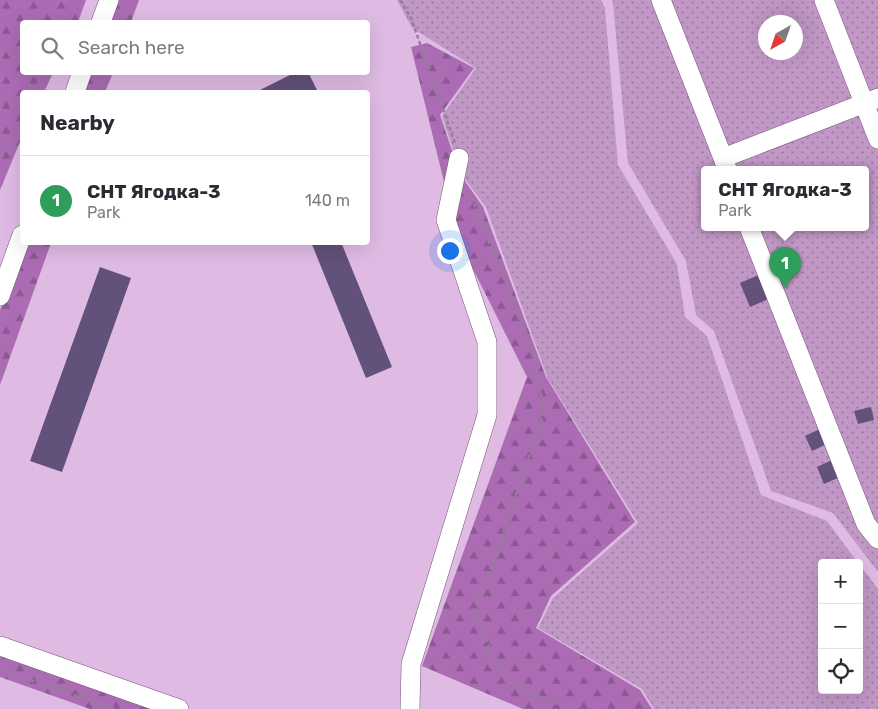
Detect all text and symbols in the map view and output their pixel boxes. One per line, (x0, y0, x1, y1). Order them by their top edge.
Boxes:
north arrow (758, 15, 803, 60)
search box (20, 20, 370, 75)
icon: search (38, 34, 66, 62)
text: Search here (78, 36, 185, 59)
text: Nearby (40, 110, 115, 135)
popup (701, 166, 869, 231)
text: СНТ Ягодка-3 (718, 178, 852, 201)
text: СНТ Ягодка-3 (87, 180, 221, 203)
text: 1 (52, 191, 60, 210)
text: 140 m (305, 191, 350, 210)
text: Park (718, 201, 751, 220)
text: Park (87, 203, 120, 222)
your location (437, 238, 463, 264)
pin: 1 (769, 247, 801, 288)
map controls (818, 559, 863, 694)
button: + (818, 559, 863, 604)
button: − (818, 604, 863, 649)
button: locate (818, 649, 863, 694)

